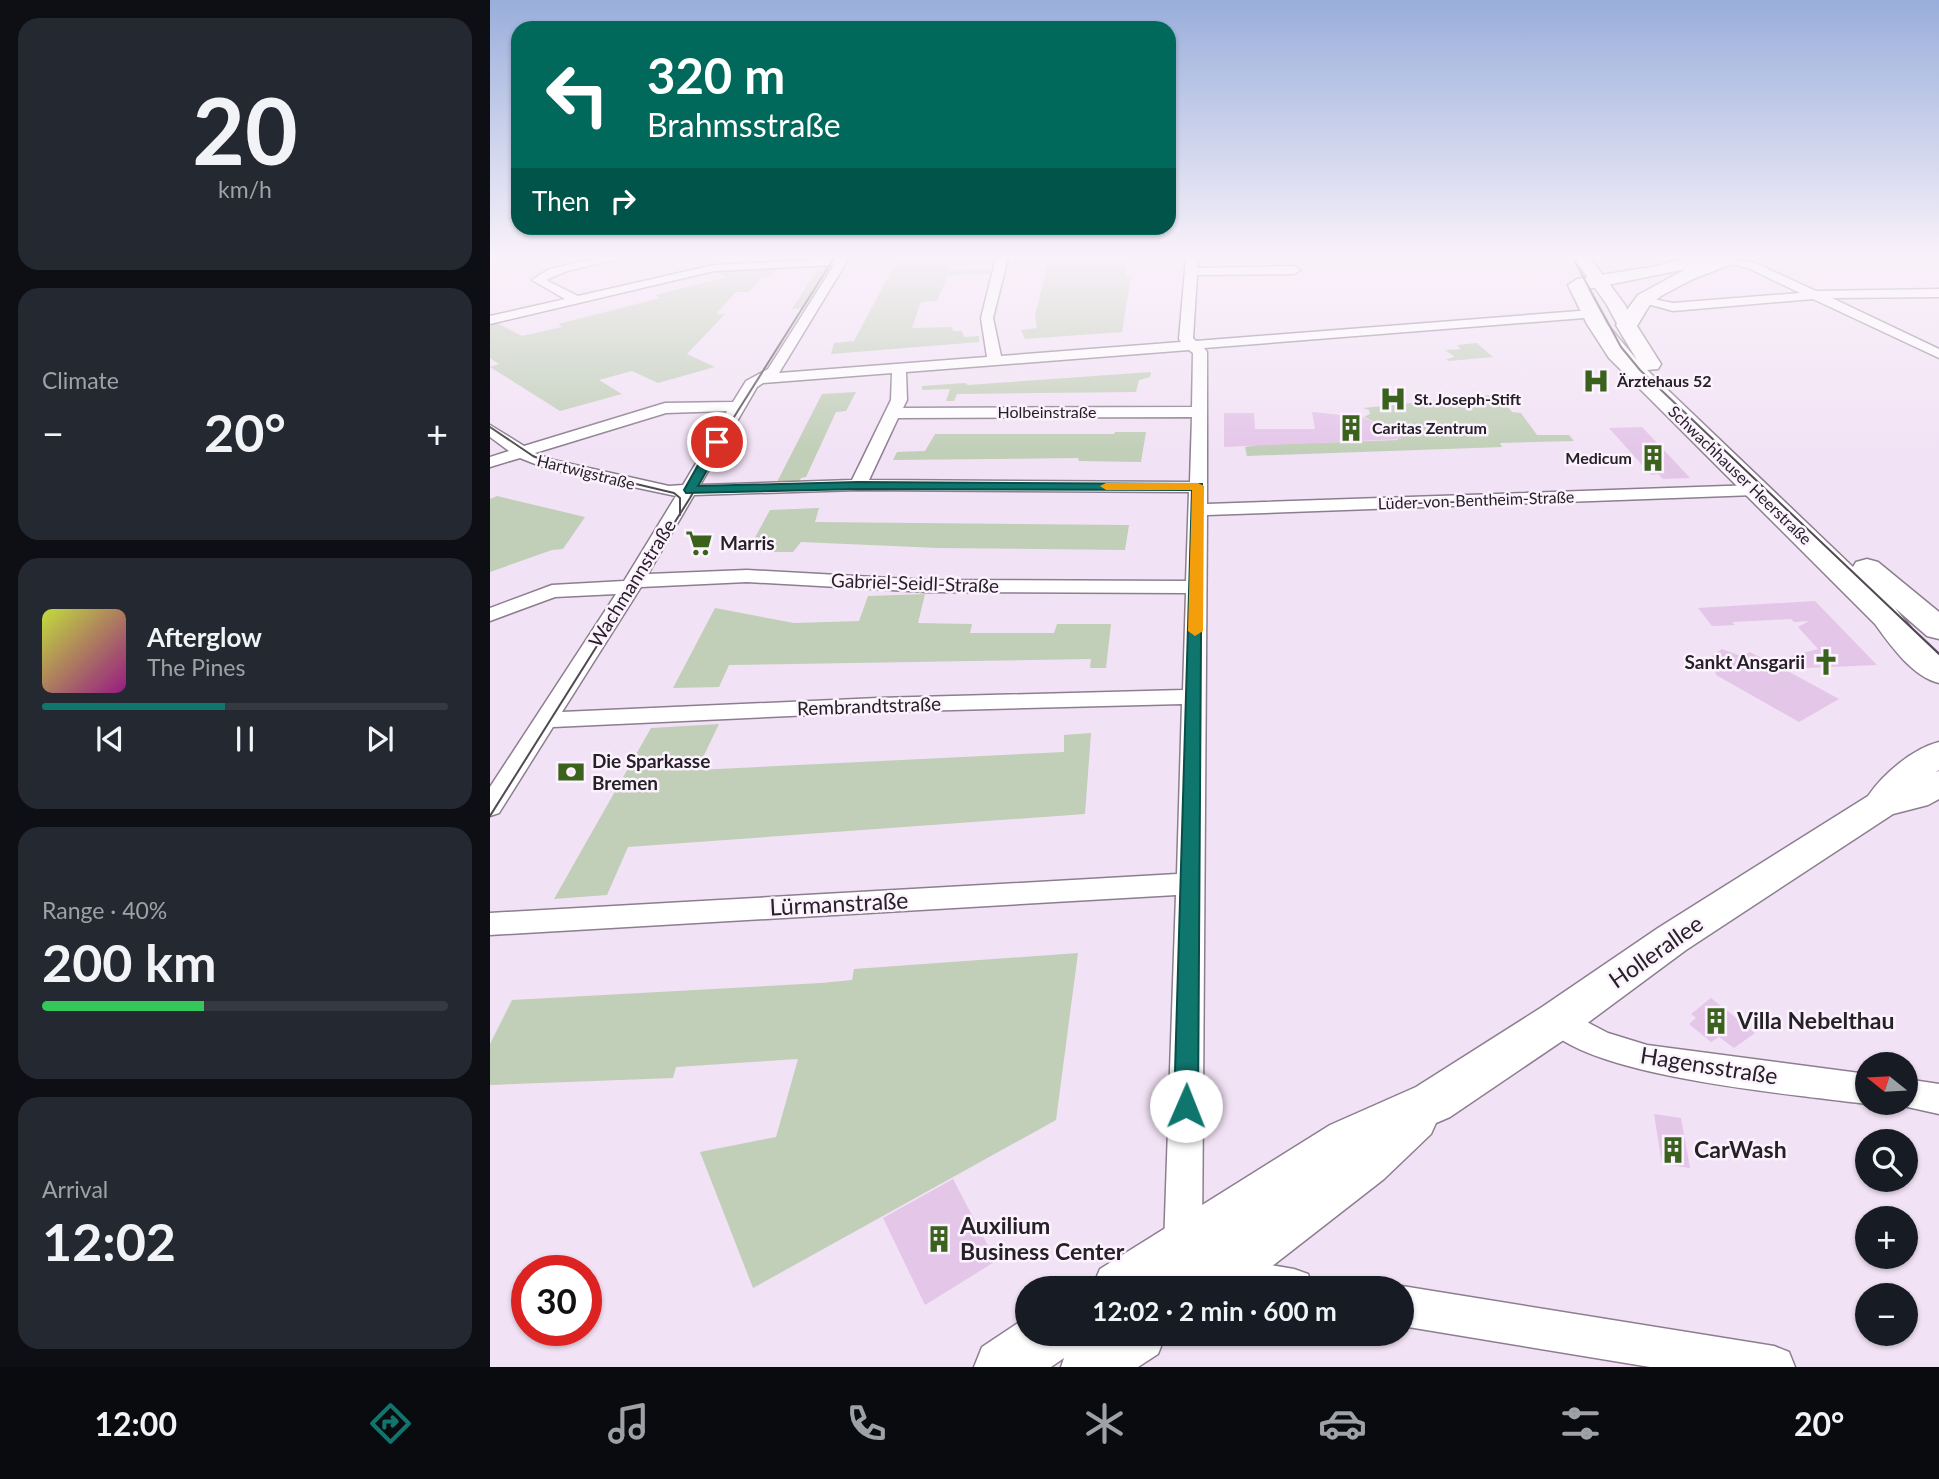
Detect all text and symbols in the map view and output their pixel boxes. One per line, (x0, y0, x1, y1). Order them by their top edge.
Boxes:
text: 320 m (647, 46, 785, 104)
icon: left (532, 49, 623, 140)
text: 20 (192, 75, 298, 184)
text: Brahmsstraße (647, 105, 841, 144)
text: km/h (218, 175, 272, 203)
icon: right (604, 182, 642, 220)
text: Then (532, 185, 590, 217)
text: Climate (42, 366, 119, 394)
hospital icon: Ärztehaus 52 (1581, 366, 1611, 396)
place label: Ärztehaus 52 (1616, 371, 1712, 390)
hospital icon: St. Joseph-Stift (1378, 384, 1408, 414)
place label: St. Joseph-Stift (1414, 389, 1522, 408)
text: 20° (204, 401, 286, 463)
street label: Schwachhauser Heerstraße (1665, 401, 1816, 548)
street label: Holbeinstraße (997, 402, 1097, 421)
text: − (42, 410, 64, 456)
text: + (426, 410, 448, 456)
pin (687, 412, 747, 472)
building icon: Caritas Zentrum (1336, 413, 1366, 443)
place label: Caritas Zentrum (1372, 418, 1487, 437)
icon: arrive (698, 423, 736, 461)
building icon: Medicum (1638, 443, 1668, 473)
place label: Medicum (1565, 448, 1632, 467)
street label: Hartwigstraße (535, 450, 637, 493)
street label: Lüder-von-Bentheim-Straße (1377, 487, 1574, 512)
street label: Wachmannstraße (583, 515, 680, 651)
supermarket icon: Marris (684, 528, 714, 558)
place label: Marris (720, 531, 775, 554)
street label: Gabriel-Seidl-Straße (831, 568, 999, 597)
text: Afterglow (147, 621, 262, 653)
church icon: Sankt Ansgarii (1811, 647, 1841, 677)
place label: Sankt Ansgarii (1685, 650, 1805, 673)
text: The Pines (147, 653, 245, 681)
street label: Rembrandtstraße (797, 691, 941, 720)
icon: previous (91, 720, 129, 758)
icon: pause (226, 720, 264, 758)
icon: next (361, 720, 399, 758)
place label: Die Sparkasse Bremen (592, 749, 710, 794)
bank icon: Die Sparkasse Bremen (556, 757, 586, 787)
street label: Lürmanstraße (769, 885, 909, 921)
text: Range · 40% (42, 896, 167, 924)
street label: Hollerallee (1603, 909, 1708, 994)
text: 200 km (42, 931, 216, 993)
building icon: Villa Nebelthau (1701, 1006, 1731, 1036)
place label: Villa Nebelthau (1736, 1006, 1894, 1034)
street label: Hagensstraße (1638, 1040, 1780, 1090)
north arrow (1855, 1052, 1918, 1115)
map controls (1855, 1052, 1918, 1346)
position arrow (1149, 1069, 1223, 1143)
button: search (1855, 1129, 1918, 1192)
building icon: CarWash (1658, 1135, 1688, 1165)
place label: CarWash (1694, 1135, 1787, 1163)
text: Arrival (42, 1175, 108, 1203)
button: + (1855, 1206, 1918, 1269)
text: 12:02 (42, 1210, 176, 1272)
place label: Auxilium Business Center (959, 1211, 1125, 1265)
building icon: Auxilium Business Center (924, 1224, 954, 1254)
speed limit sign: 30 (511, 1255, 602, 1346)
button: − (1855, 1283, 1918, 1346)
text: 12:02 · 2 min · 600 m (1092, 1295, 1337, 1327)
icon: directions (366, 1399, 415, 1448)
icon: music (604, 1399, 653, 1448)
icon: phone (842, 1399, 891, 1448)
icon: climate (1080, 1399, 1129, 1448)
icon: car (1318, 1399, 1367, 1448)
icon: filters (1556, 1399, 1605, 1448)
text: 12:00 (95, 1404, 177, 1443)
text: 20° (1794, 1404, 1844, 1443)

